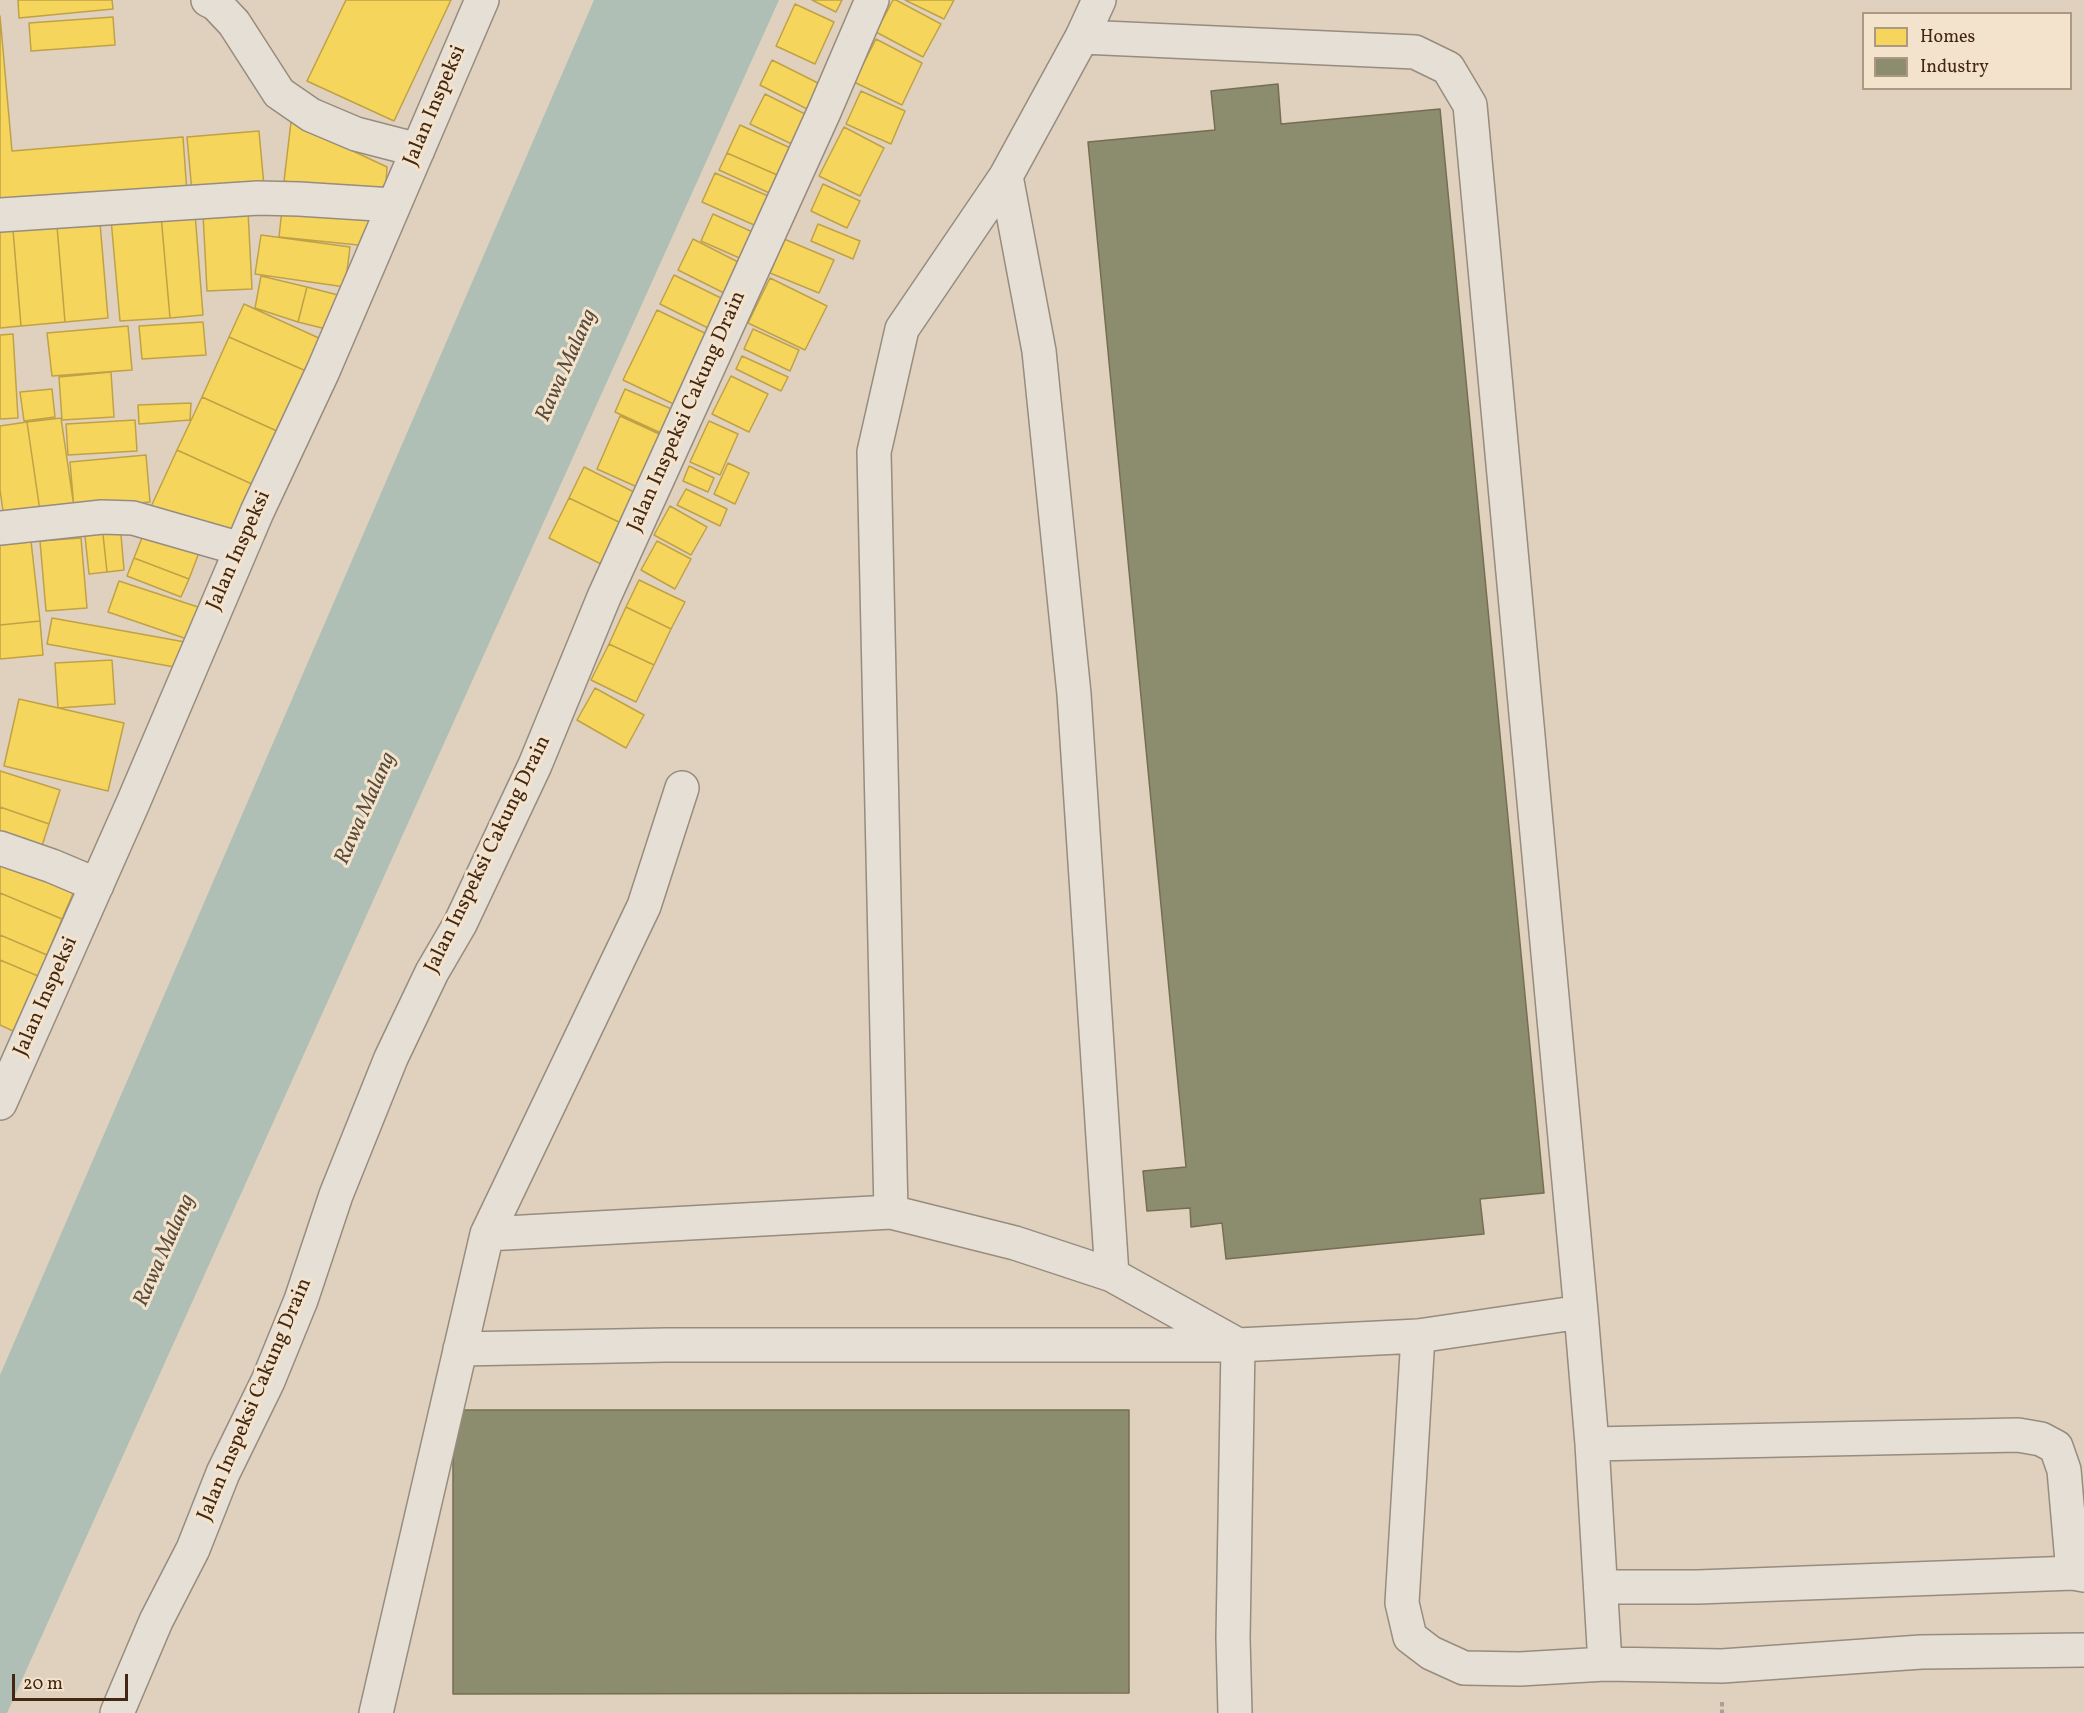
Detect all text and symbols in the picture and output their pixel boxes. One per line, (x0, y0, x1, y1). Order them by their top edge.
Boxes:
legend (1862, 12, 2072, 90)
text: Homes (1920, 25, 1975, 50)
street label: Jalan Inspeksi (399, 42, 473, 170)
text: Industry (1920, 55, 1989, 80)
street label: Jalan Inspeksi Cakung Drain (623, 288, 753, 536)
water label: Rawa Malang (532, 306, 604, 426)
street label: Jalan Inspeksi (202, 487, 278, 615)
street label: Jalan Inspeksi Cakung Drain (420, 732, 558, 978)
water label: Rawa Malang (331, 749, 403, 869)
street label: Jalan Inspeksi (9, 933, 85, 1061)
water label: Rawa Malang (130, 1191, 202, 1311)
street label: Jalan Inspeksi Cakung Drain (193, 1275, 319, 1525)
scale bar (15, 1662, 130, 1700)
text: 20 m (23, 1672, 63, 1697)

